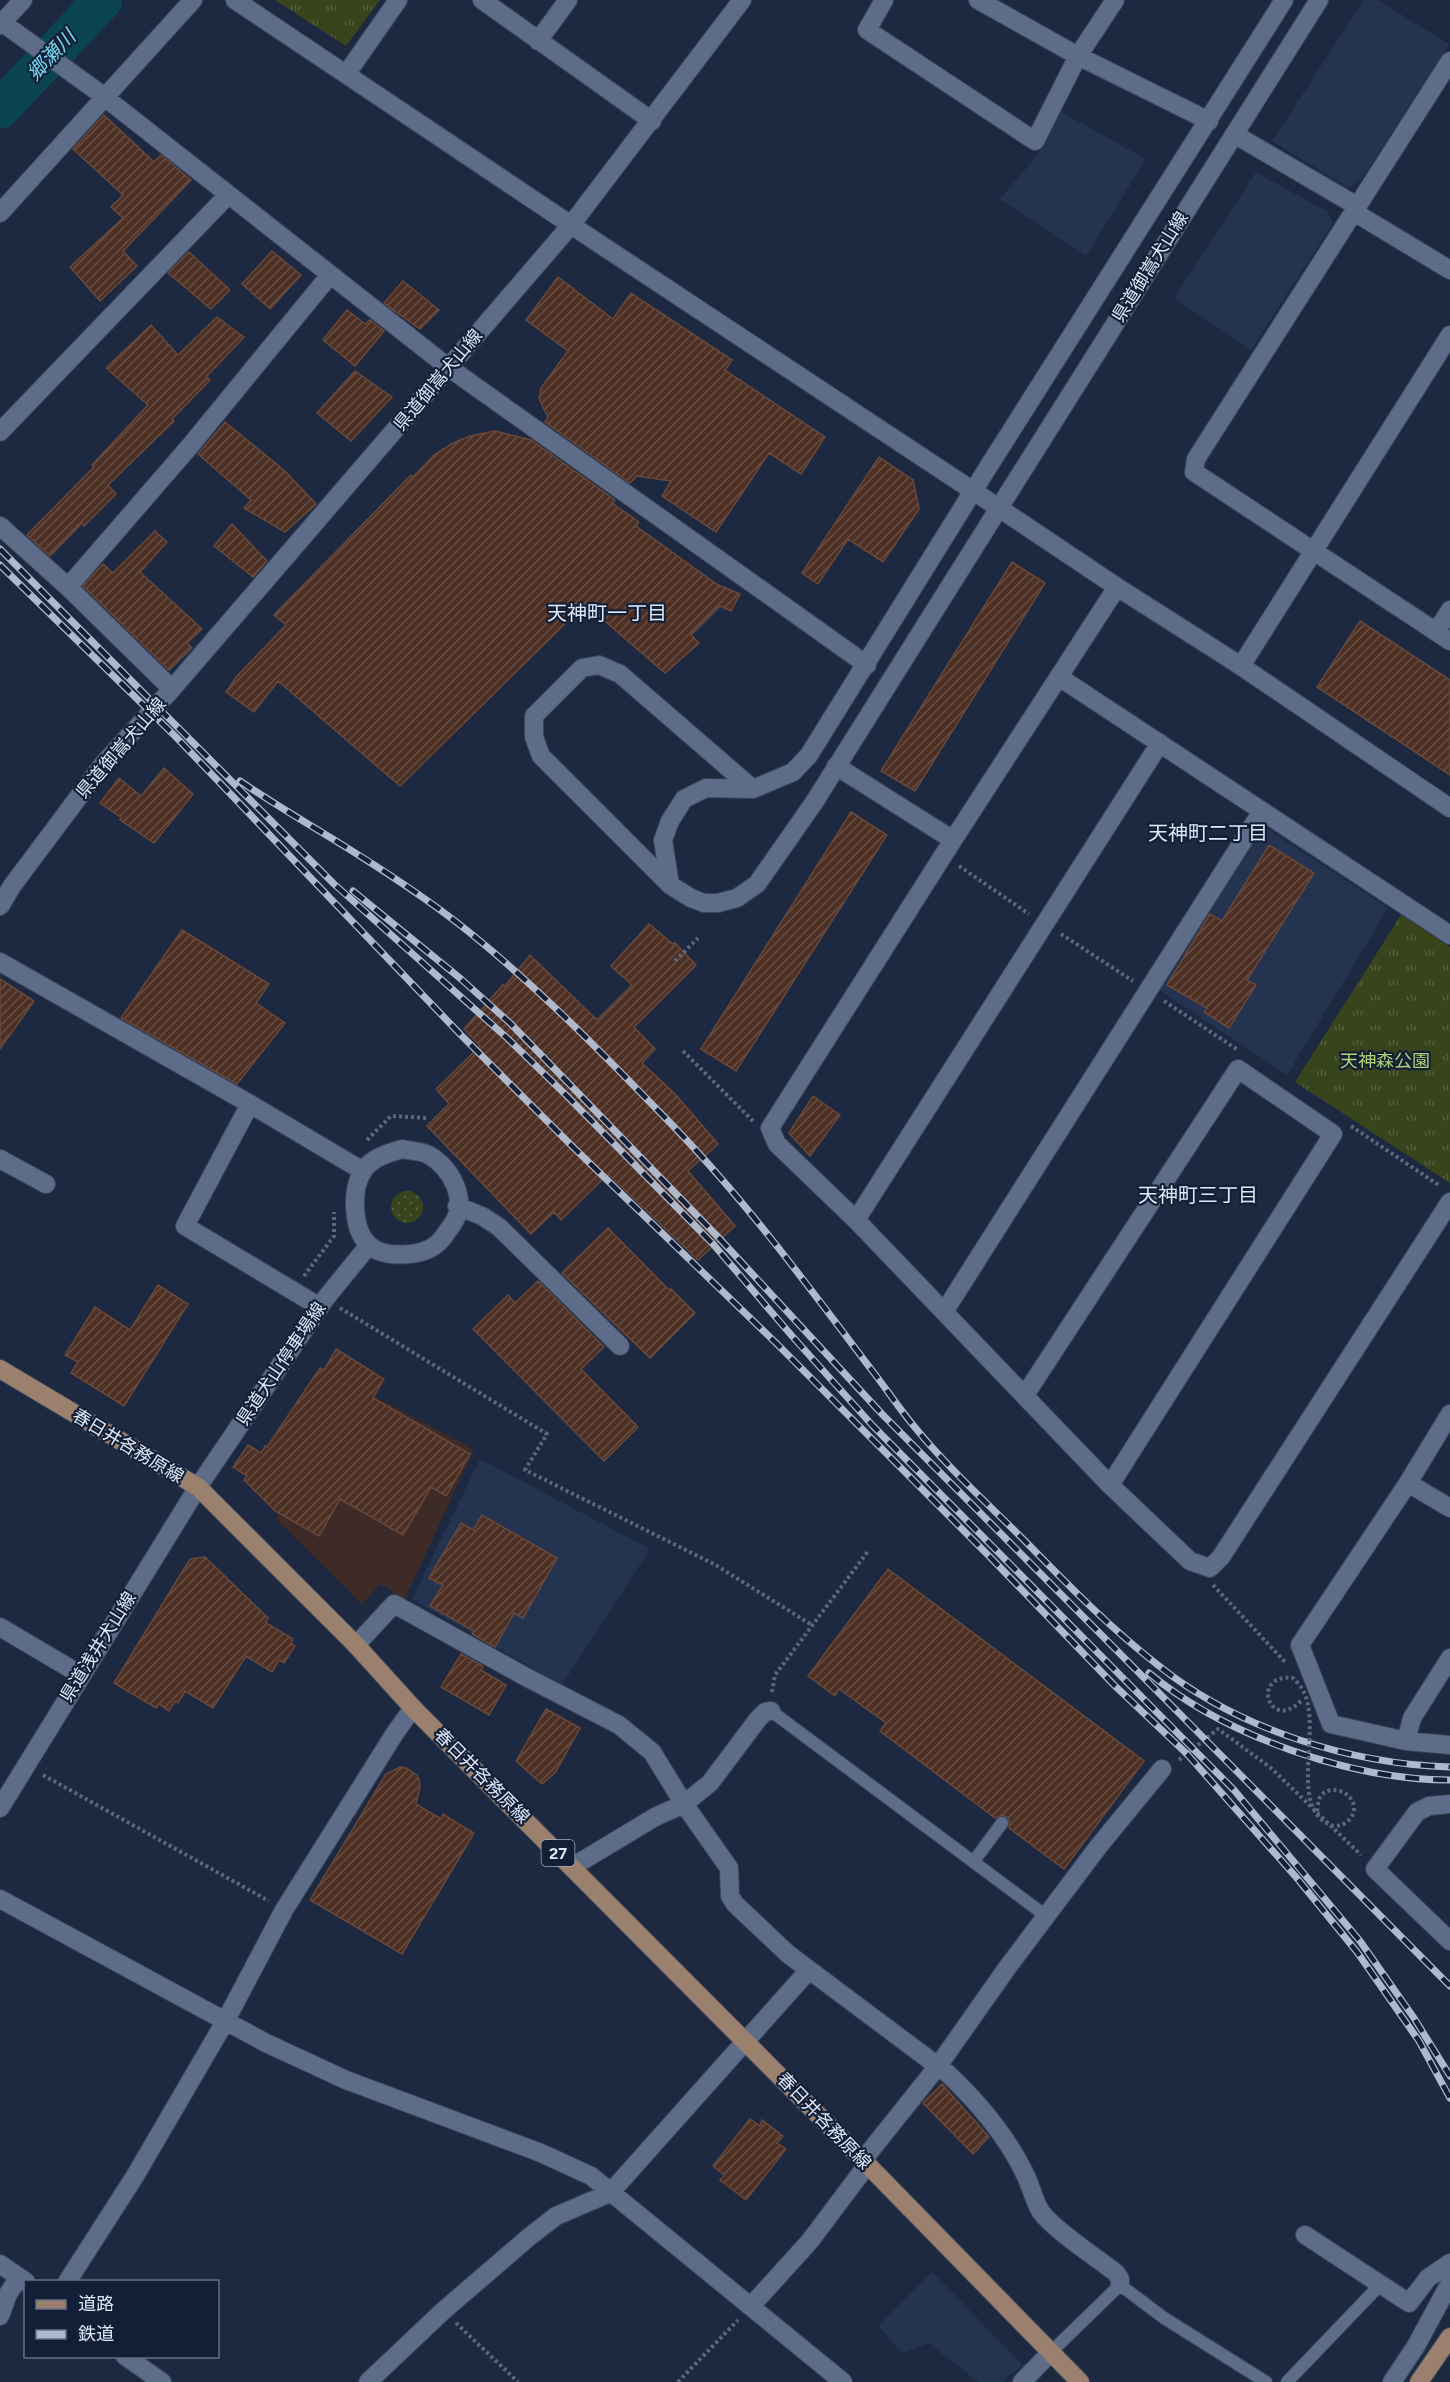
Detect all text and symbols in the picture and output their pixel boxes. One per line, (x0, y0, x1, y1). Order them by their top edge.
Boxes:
water label: 郷瀬川 (22, 23, 82, 85)
street label: 県道御嵩犬山線 (1107, 208, 1193, 326)
street label: 県道御嵩犬山線 (389, 325, 487, 435)
district label: 天神町一丁目 (547, 601, 667, 625)
street label: 県道御嵩犬山線 (71, 693, 171, 803)
district label: 天神町二丁目 (1148, 821, 1268, 845)
park label: 天神森公園 (1340, 1050, 1430, 1072)
district label: 天神町三丁目 (1138, 1183, 1258, 1207)
street label: 県道犬山停車場線 (232, 1298, 330, 1430)
street label: 春日井各務原線 (68, 1404, 188, 1488)
street label: 県道浅井犬山線 (55, 1588, 141, 1706)
street label: 春日井各務原線 (430, 1724, 534, 1828)
road number: 27 (542, 1840, 574, 1866)
street label: 春日井各務原線 (772, 2068, 876, 2174)
legend (24, 2280, 219, 2358)
text: 道路 (78, 2293, 114, 2315)
text: 鉄道 (78, 2323, 114, 2345)

